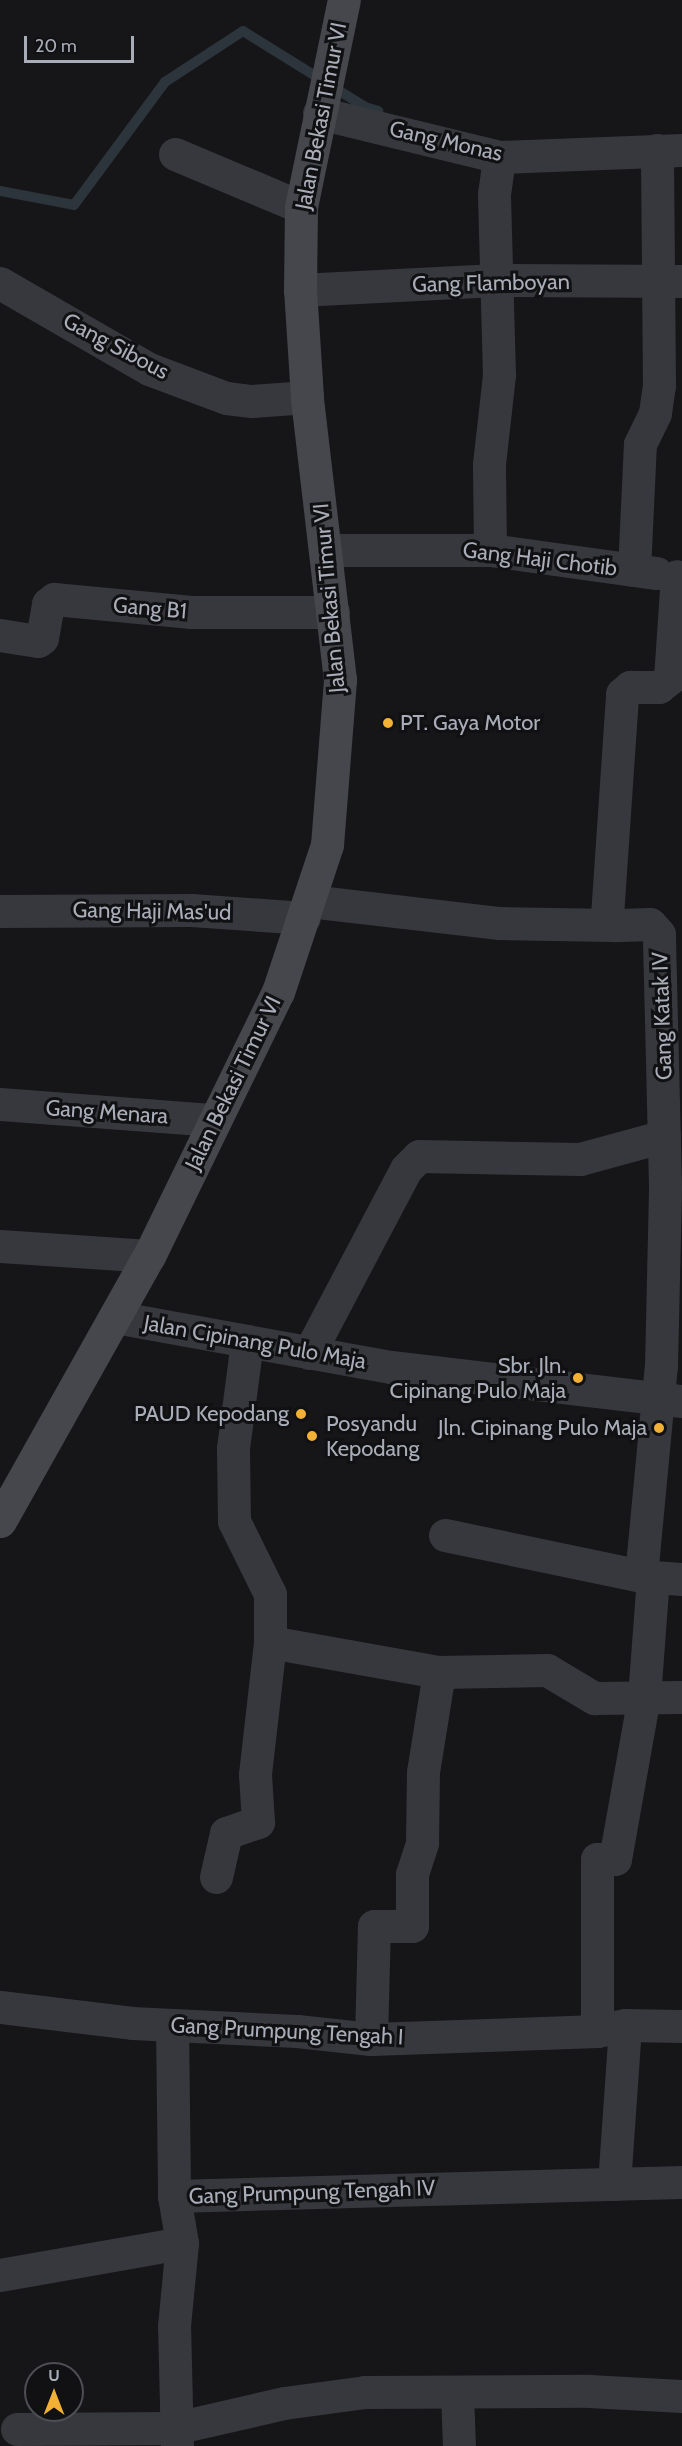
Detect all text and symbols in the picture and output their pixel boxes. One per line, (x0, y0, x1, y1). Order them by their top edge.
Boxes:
street label: Jalan Bekasi Timur VI (290, 20, 352, 212)
scale bar (27, 24, 136, 62)
text: 20 m (35, 35, 77, 57)
street label: Gang Monas (387, 115, 505, 167)
street label: Gang Flamboyan (412, 268, 570, 298)
street label: Gang Sibous (59, 307, 173, 385)
street label: Jalan Bekasi Timur VI (308, 502, 350, 694)
street label: Gang Haji Chotib (461, 536, 619, 582)
street label: Gang B1 (112, 592, 188, 624)
place label: PT. Gaya Motor (400, 710, 540, 736)
marker: PT. Gaya Motor (381, 716, 395, 730)
street label: Gang Haji Mas'ud (72, 896, 232, 926)
street label: Gang Katak IV (647, 952, 677, 1080)
street label: Jalan Bekasi Timur VI (179, 992, 287, 1174)
street label: Gang Menara (45, 1095, 169, 1129)
street label: Jalan Cipinang Pulo Maja (142, 1309, 368, 1375)
place label: Sbr. Jln. Cipinang Pulo Maja (389, 1352, 566, 1404)
marker: Sbr. Jln. Cipinang Pulo Maja (571, 1371, 585, 1385)
place label: PAUD Kepodang (134, 1401, 289, 1427)
marker: PAUD Kepodang (294, 1407, 308, 1421)
place label: Posyandu Kepodang (326, 1410, 419, 1462)
place label: Jln. Cipinang Pulo Maja (438, 1415, 647, 1441)
marker: Jln. Cipinang Pulo Maja (652, 1421, 666, 1435)
marker: Posyandu Kepodang (303, 1427, 321, 1445)
street label: Gang Prumpung Tengah I (170, 2012, 404, 2050)
street label: Gang Prumpung Tengah IV (188, 2175, 436, 2209)
north arrow (24, 2362, 84, 2422)
text: U (48, 2366, 60, 2385)

